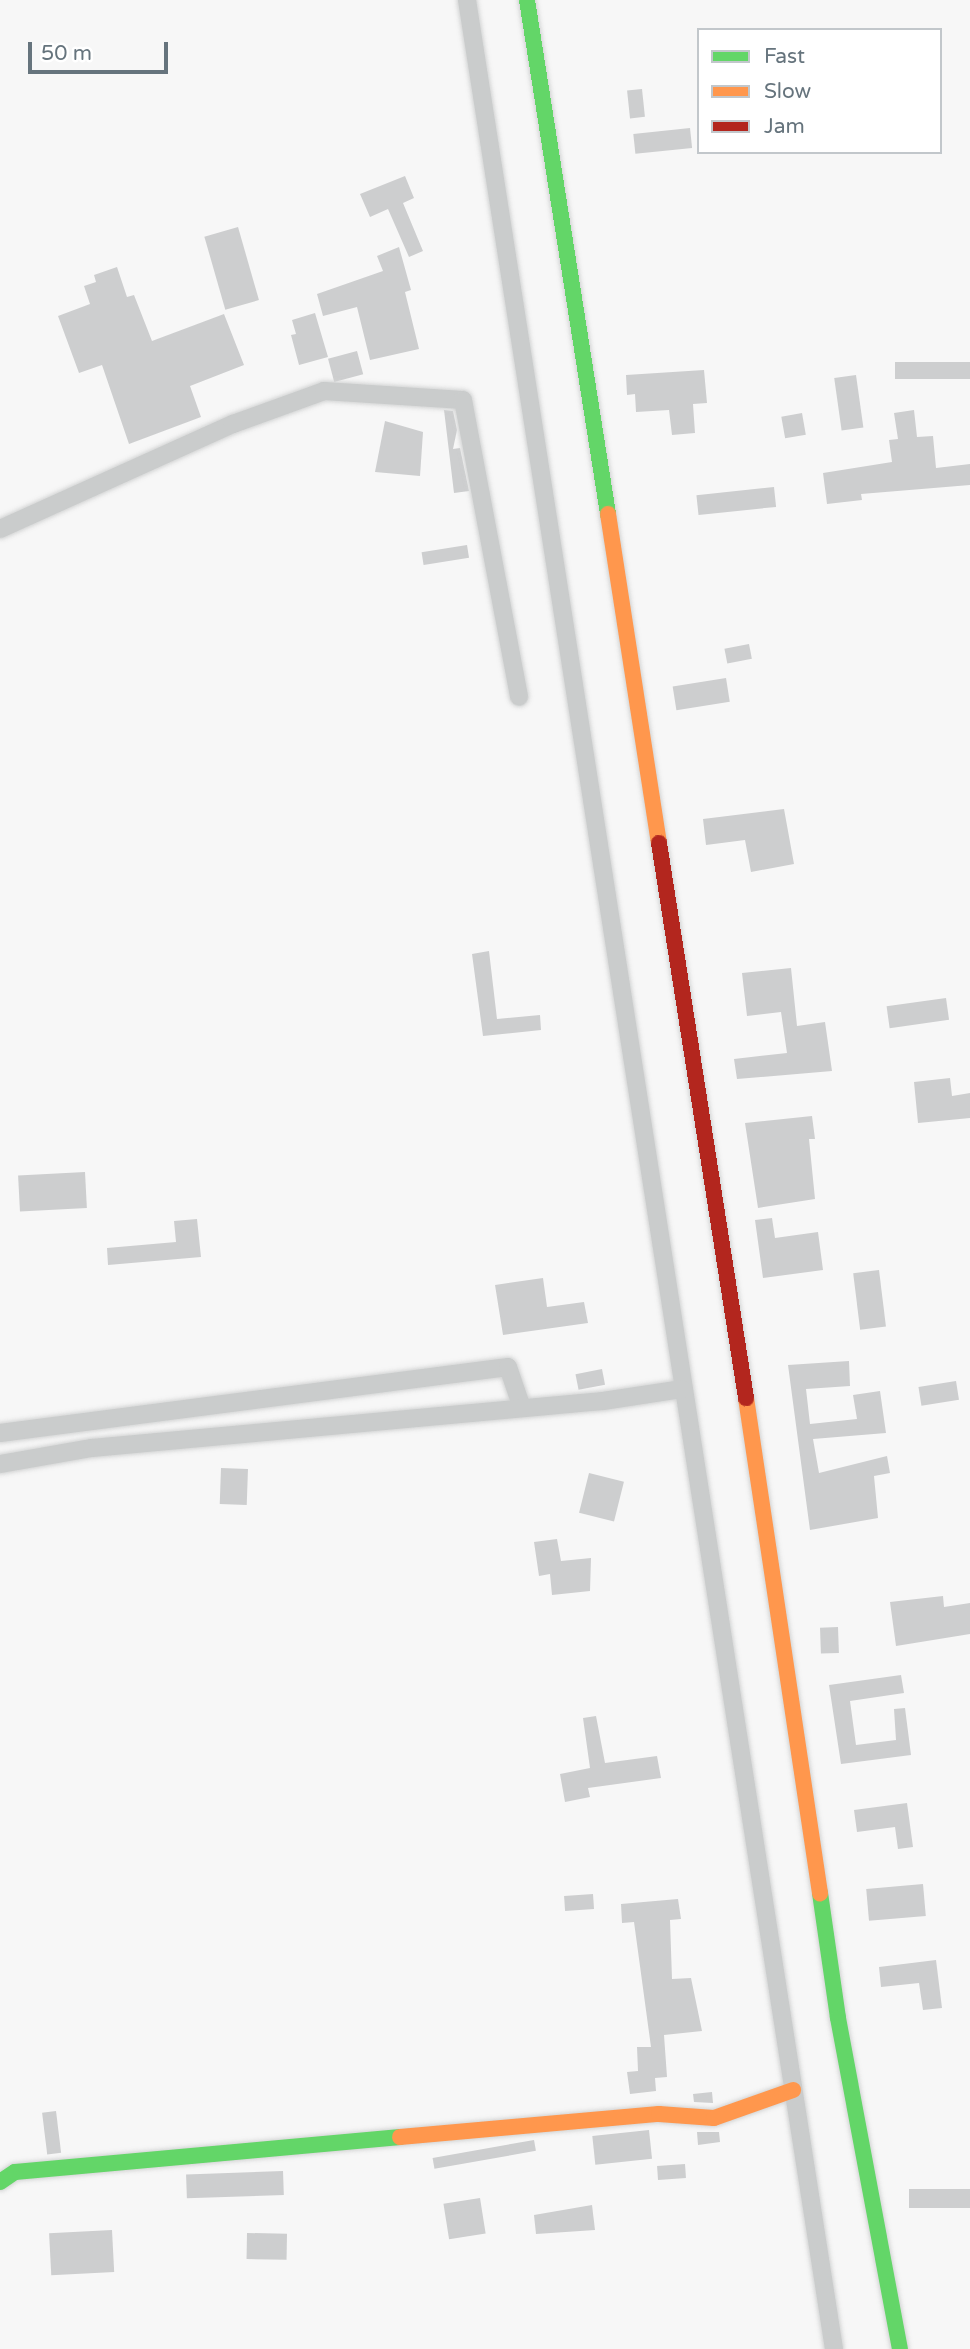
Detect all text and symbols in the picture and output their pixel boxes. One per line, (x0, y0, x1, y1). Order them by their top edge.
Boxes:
scale bar (32, 28, 172, 72)
legend (697, 28, 942, 154)
text: 50 m (41, 41, 92, 66)
text: Fast (764, 44, 805, 69)
text: Slow (764, 79, 811, 104)
text: Jam (764, 114, 805, 139)

